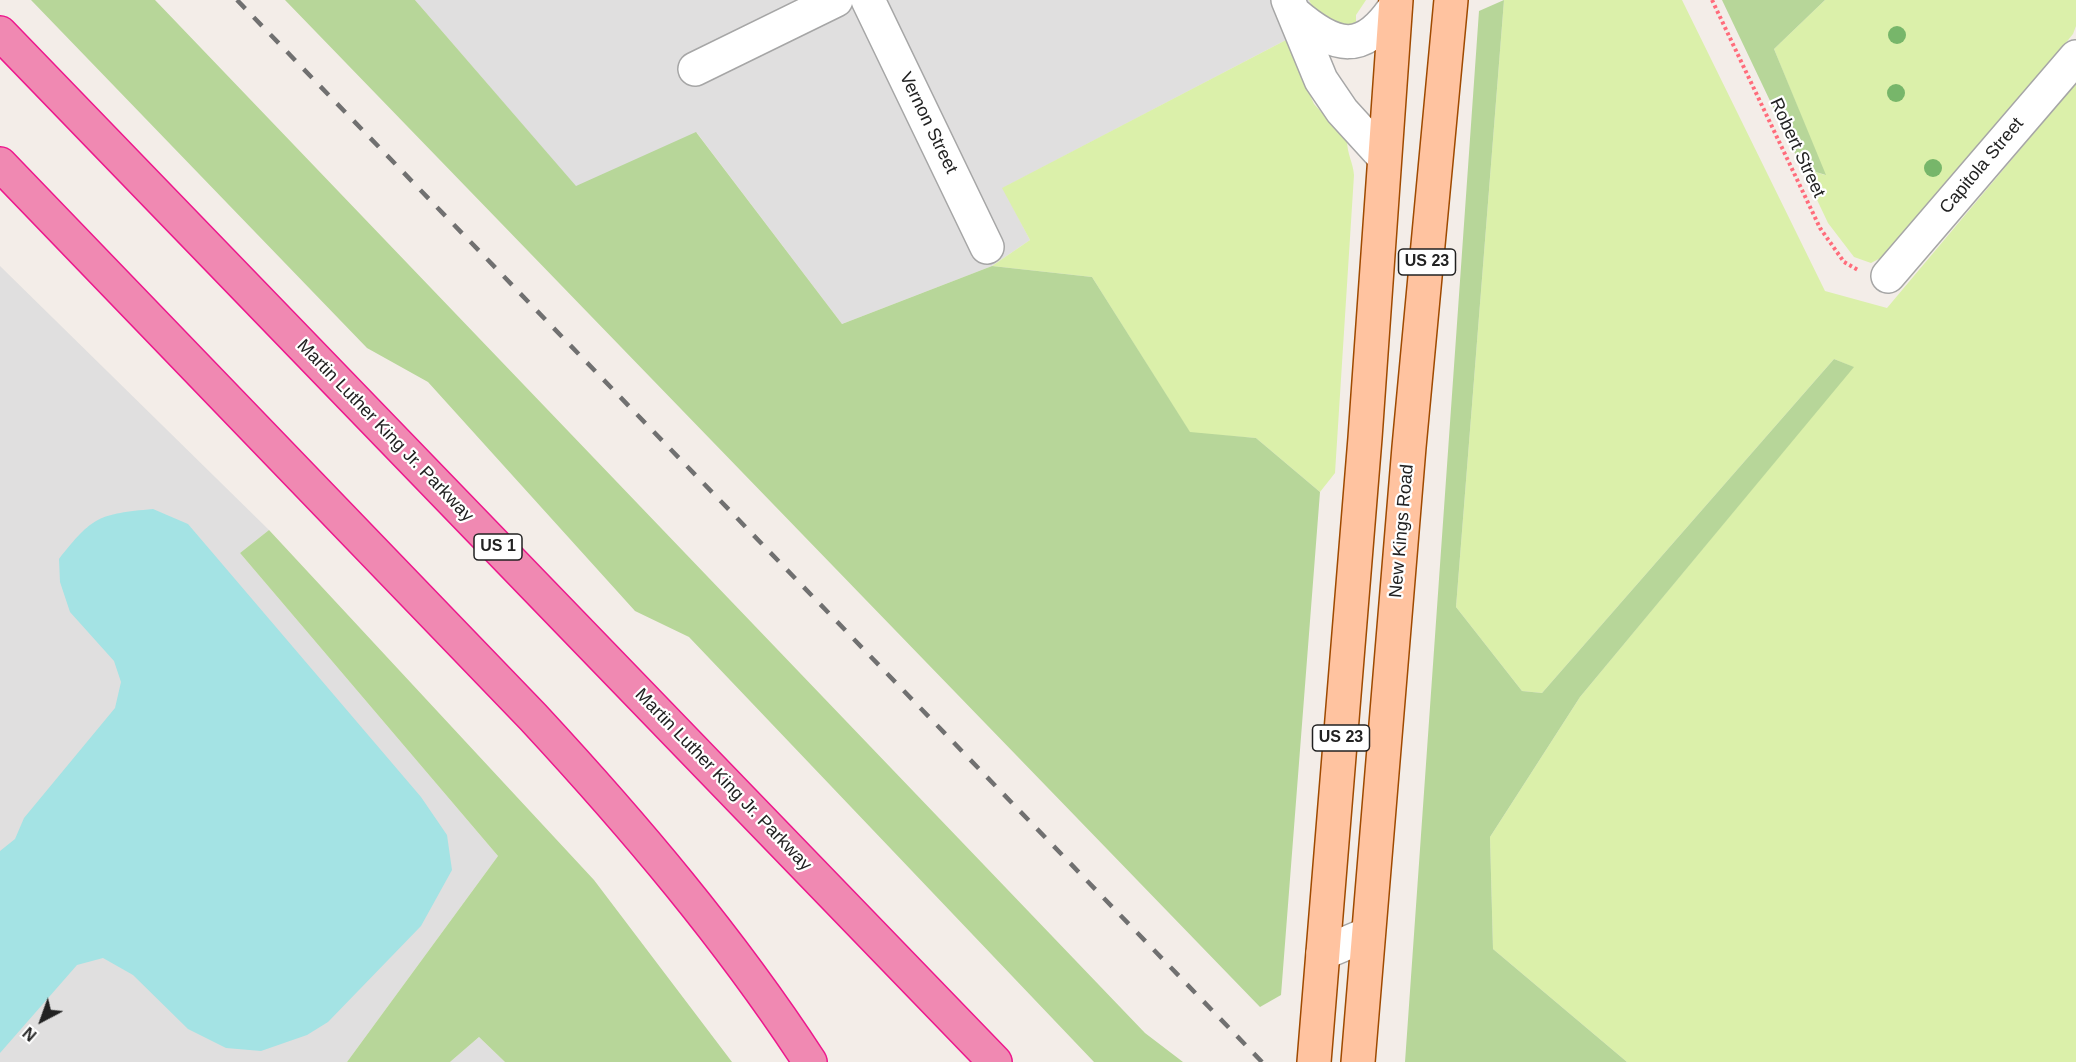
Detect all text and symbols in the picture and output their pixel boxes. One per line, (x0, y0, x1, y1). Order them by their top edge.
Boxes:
street label: Vernon Street (894, 69, 962, 177)
street label: Robert Street (1765, 95, 1829, 201)
street label: Capitola Street (1935, 113, 2029, 219)
road number: US 23 (1398, 249, 1456, 275)
street label: Martin Luther King Jr. Parkway (292, 335, 478, 527)
street label: New Kings Road (1385, 463, 1419, 599)
road number: US 1 (474, 534, 522, 560)
street label: Martin Luther King Jr. Parkway (630, 684, 816, 876)
road number: US 23 (1312, 725, 1370, 751)
north arrow (12, 990, 72, 1050)
text: N (20, 1024, 40, 1044)

